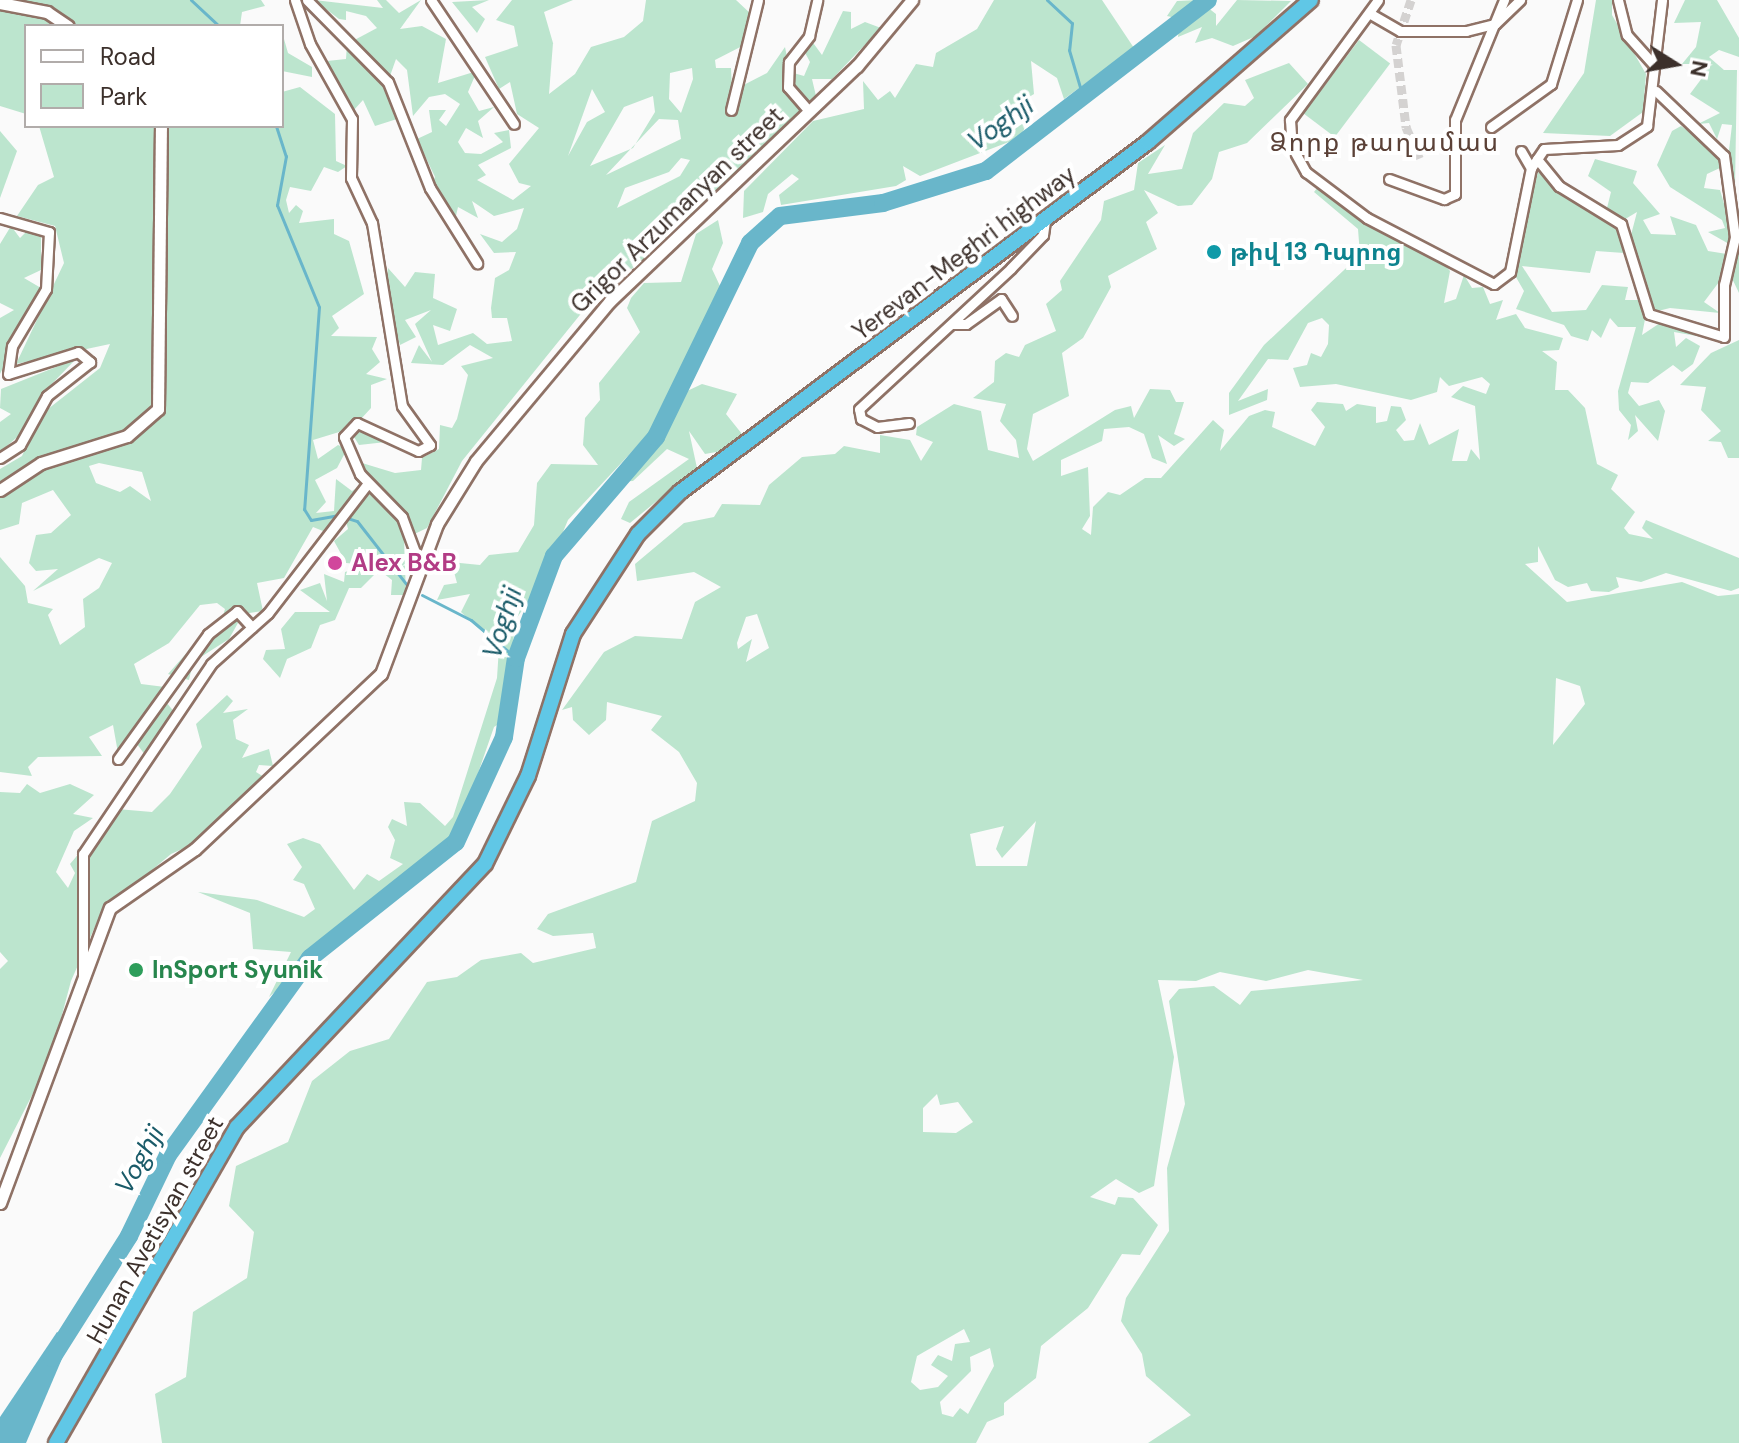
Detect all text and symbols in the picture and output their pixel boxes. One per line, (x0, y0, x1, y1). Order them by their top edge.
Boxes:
legend (24, 24, 284, 128)
north arrow (1635, 24, 1715, 104)
text: Road (100, 41, 156, 72)
text: N (1683, 58, 1715, 79)
text: Park (100, 81, 147, 112)
water label: Voghji (962, 90, 1040, 158)
street label: Grigor Arzumanyan street (565, 101, 789, 319)
district label: Ձորք թաղամաս (1270, 127, 1500, 159)
street label: Yerevan-Meghri highway (847, 160, 1081, 346)
place label: թիվ 13 Դպրոց (1230, 238, 1402, 266)
marker: թիվ 13 Դպրոց (1205, 243, 1223, 261)
place label: Alex B&B (351, 549, 457, 577)
marker: Alex B&B (326, 554, 344, 572)
water label: Voghji (477, 583, 529, 663)
place label: InSport Syunik (152, 956, 323, 984)
marker: InSport Syunik (127, 961, 145, 979)
street label: Hunan Avetisyan street (81, 1111, 229, 1349)
water label: Voghji (109, 1120, 171, 1200)

